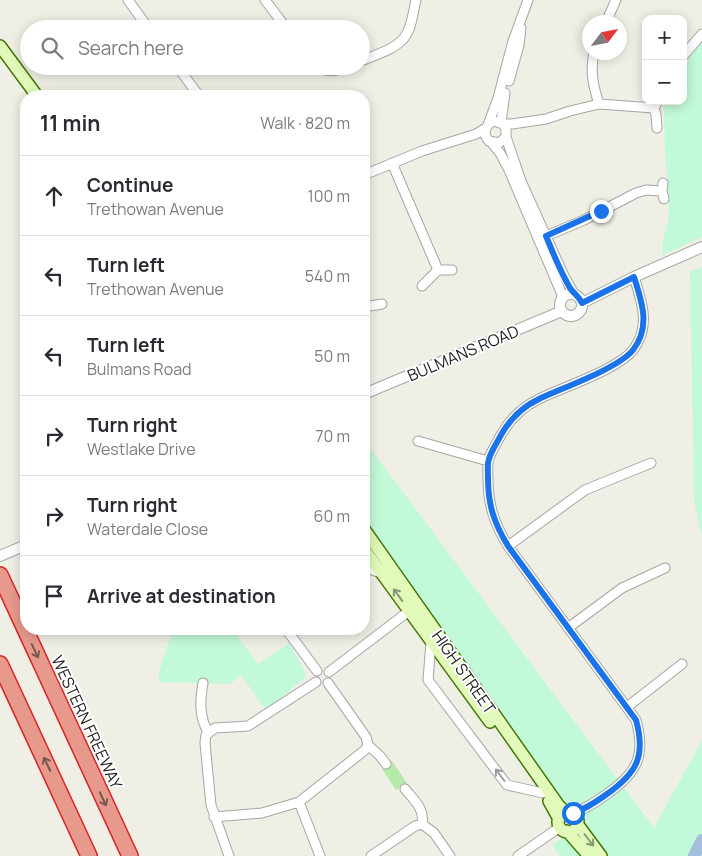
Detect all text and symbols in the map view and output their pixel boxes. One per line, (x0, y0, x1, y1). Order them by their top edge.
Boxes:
north arrow (582, 15, 627, 60)
map controls (642, 15, 687, 105)
button: + (642, 15, 687, 60)
search box (20, 20, 370, 75)
icon: search (38, 34, 66, 62)
text: Search here (78, 35, 184, 61)
button: − (642, 60, 687, 105)
text: 11 min (40, 109, 101, 137)
text: Walk · 820 m (260, 112, 350, 134)
text: Continue (87, 172, 173, 198)
icon: ahead (40, 182, 68, 210)
text: 100 m (307, 185, 350, 207)
text: Trethowan Avenue (87, 198, 224, 220)
route end (590, 200, 613, 223)
text: Turn left (87, 252, 165, 278)
icon: left (40, 262, 68, 290)
text: 540 m (305, 265, 350, 287)
text: Trethowan Avenue (87, 278, 224, 300)
street label: BULMANS ROAD (404, 320, 522, 386)
text: Turn left (87, 332, 165, 358)
icon: left (40, 342, 68, 370)
text: 50 m (314, 345, 350, 367)
text: Bulmans Road (87, 358, 192, 380)
text: Turn right (87, 412, 177, 438)
icon: right (40, 422, 68, 450)
text: 70 m (315, 425, 350, 447)
text: Westlake Drive (87, 438, 196, 460)
text: Turn right (87, 492, 177, 518)
icon: right (40, 502, 68, 530)
text: 60 m (314, 505, 350, 527)
text: Waterdale Close (87, 518, 208, 540)
icon: arrive (40, 582, 68, 610)
text: Arrive at destination (87, 583, 276, 609)
one-way arrow (393, 588, 403, 602)
street label: HIGH STREET (427, 626, 501, 719)
one-way arrow (31, 643, 41, 658)
street label: WESTERN FREEWAY (46, 652, 128, 792)
one-way arrow (41, 757, 51, 772)
one-way arrow (494, 769, 505, 782)
one-way arrow (99, 791, 109, 806)
route start (562, 802, 585, 825)
one-way arrow (584, 833, 594, 847)

